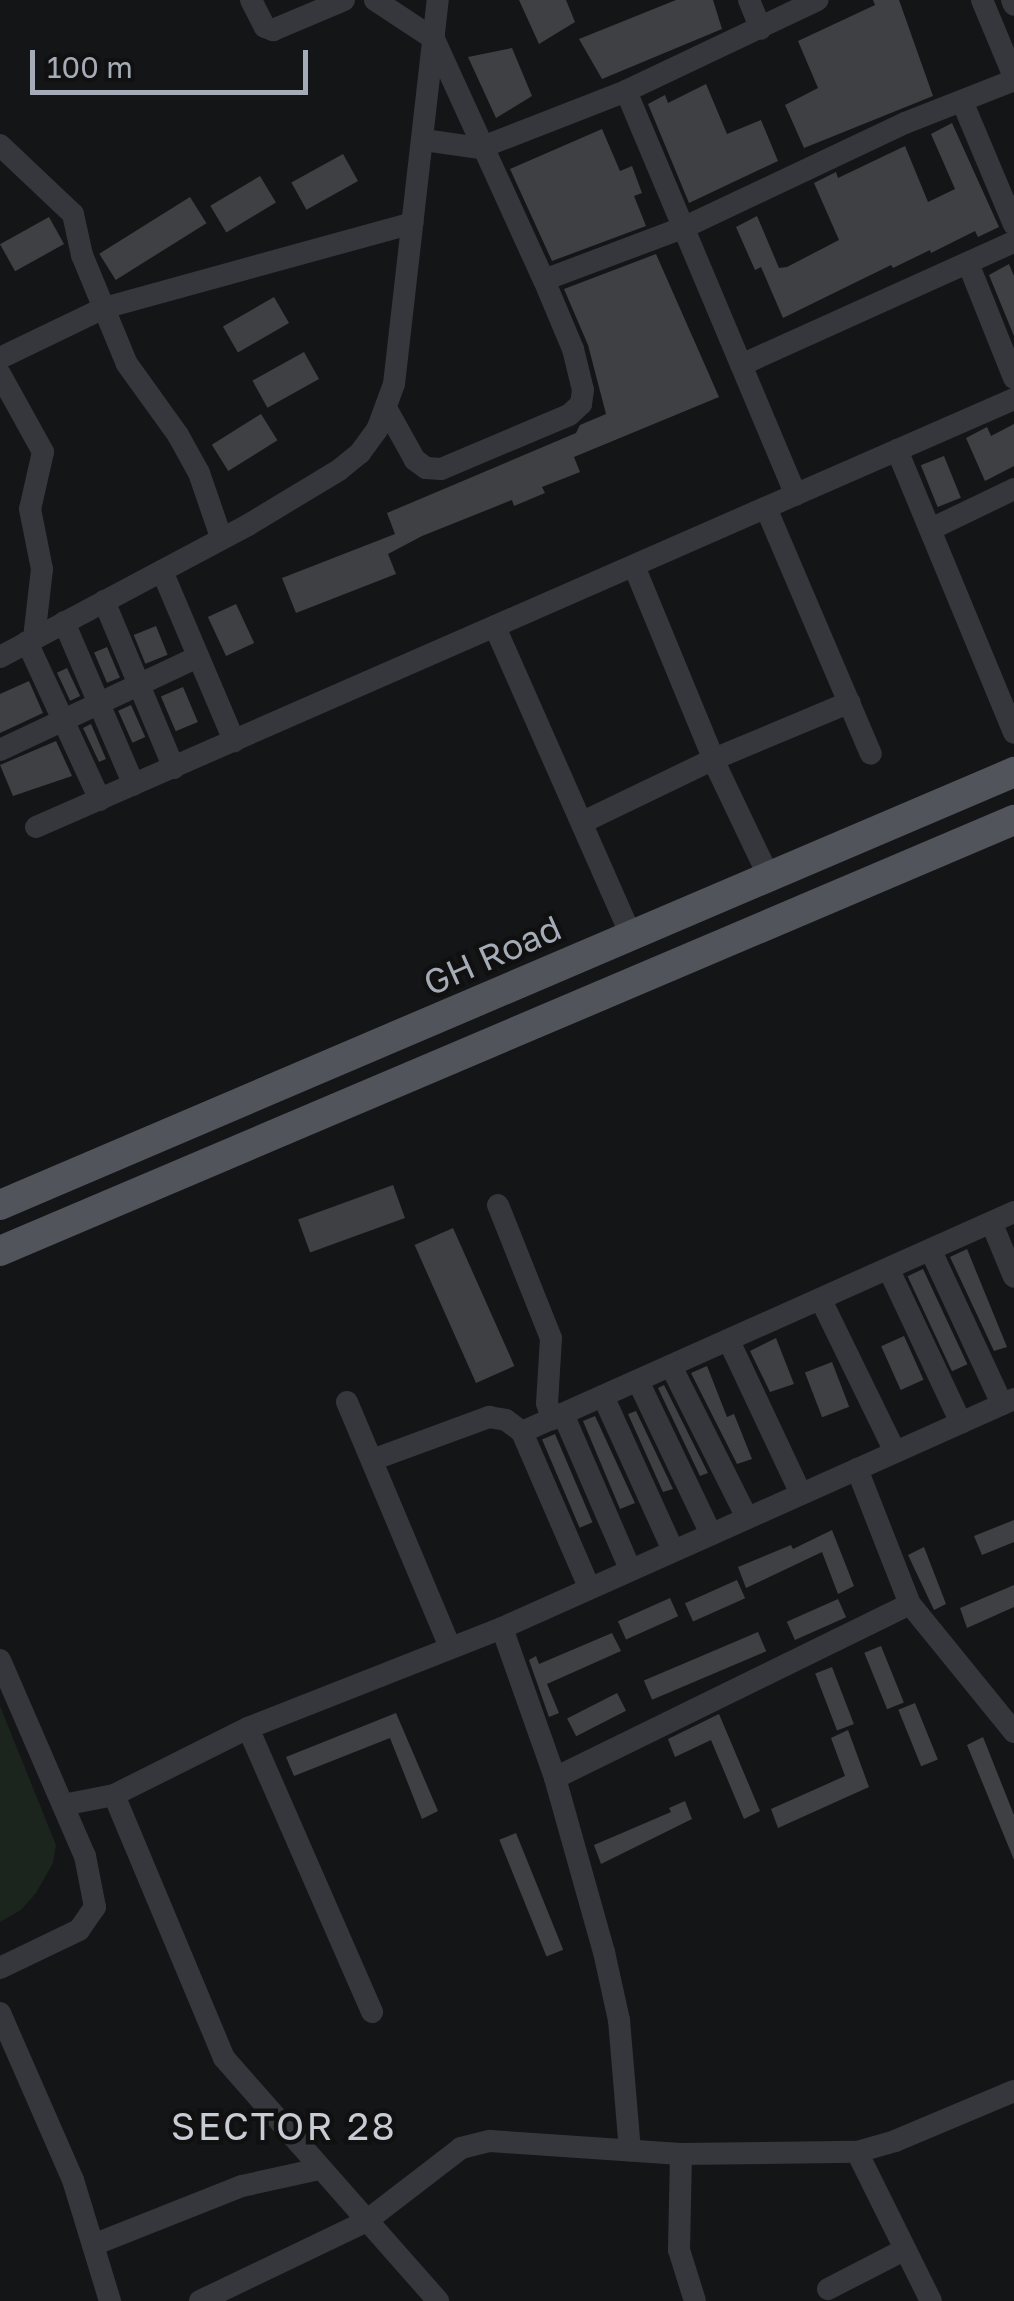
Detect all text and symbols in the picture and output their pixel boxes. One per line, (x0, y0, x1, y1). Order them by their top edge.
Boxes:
scale bar (35, 30, 312, 92)
text: 100 m (47, 49, 133, 85)
street label: GH Road (417, 906, 567, 1004)
district label: SECTOR 28 (171, 2103, 397, 2149)

